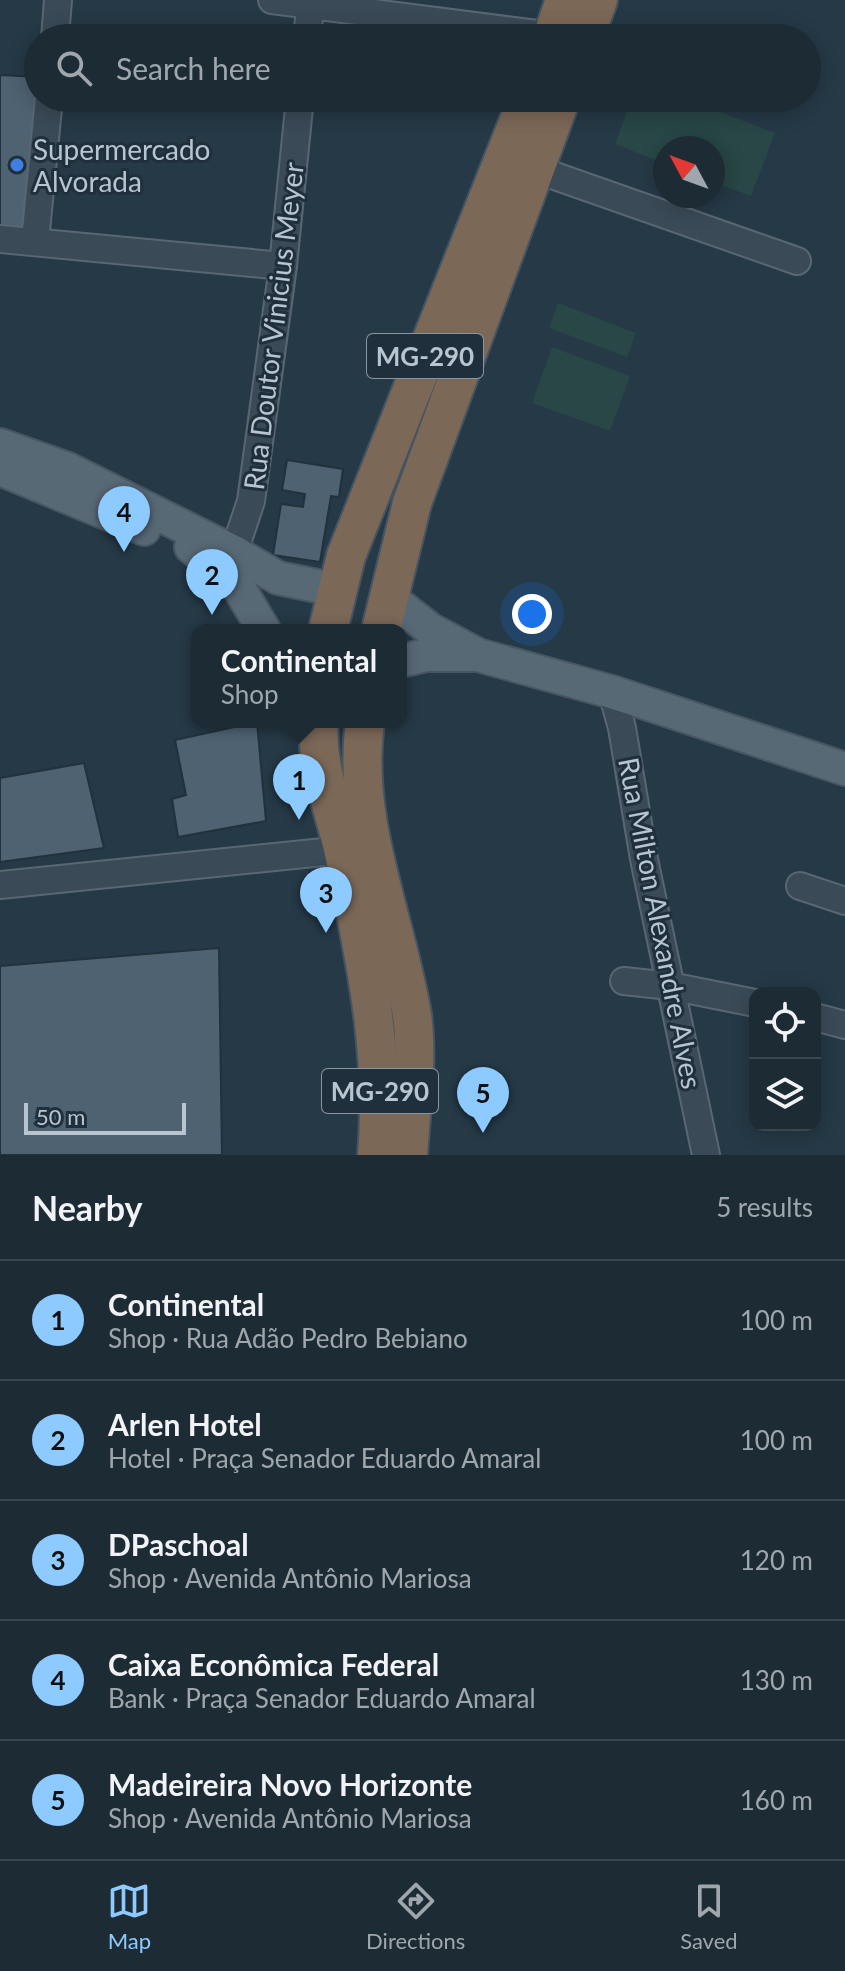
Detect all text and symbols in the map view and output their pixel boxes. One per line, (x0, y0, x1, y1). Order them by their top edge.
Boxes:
search box (24, 24, 821, 112)
icon: search (52, 46, 96, 90)
text: Search here (116, 50, 271, 86)
place label: Supermercado Alvorada (33, 132, 210, 198)
north arrow (653, 136, 725, 208)
marker: Supermercado Alvorada (8, 156, 26, 174)
street label: Rua Doutor Vinicius Meyer (236, 160, 310, 492)
road number: MG-290 (367, 334, 483, 378)
pin: 4 (98, 486, 150, 552)
pin: 2 (186, 549, 238, 615)
your location (512, 594, 552, 634)
popup (191, 624, 407, 728)
text: Continental (221, 642, 377, 678)
text: Shop (221, 678, 279, 710)
pin: 1 (273, 754, 325, 820)
street label: Rua Milton Alexandre Alves (612, 754, 710, 1092)
pin: 3 (300, 867, 352, 933)
map controls (749, 987, 821, 1131)
button: locate (749, 987, 821, 1059)
button: layers (749, 1059, 821, 1131)
pin: 5 (457, 1067, 509, 1133)
road number: MG-290 (322, 1069, 438, 1113)
scale bar (24, 1099, 186, 1135)
text: 50 m (36, 1103, 85, 1130)
text: Nearby (32, 1187, 143, 1228)
text: 5 results (716, 1191, 813, 1223)
text: Continental (108, 1286, 264, 1322)
text: 1 (50, 1304, 66, 1336)
text: 100 m (740, 1304, 813, 1336)
text: Shop · Rua Adão Pedro Bebiano (108, 1322, 468, 1354)
text: Arlen Hotel (108, 1406, 262, 1442)
text: 2 (50, 1424, 66, 1456)
text: 100 m (740, 1424, 813, 1456)
text: Hotel · Praça Senador Eduardo Amaral (108, 1442, 541, 1474)
text: DPaschoal (108, 1526, 249, 1562)
text: 3 (50, 1544, 66, 1576)
text: 120 m (740, 1544, 813, 1576)
text: Shop · Avenida Antônio Mariosa (108, 1562, 472, 1594)
text: Caixa Econômica Federal (108, 1646, 439, 1682)
text: 4 (50, 1664, 66, 1696)
text: 130 m (740, 1664, 813, 1696)
text: Bank · Praça Senador Eduardo Amaral (108, 1682, 536, 1714)
text: Madeireira Novo Horizonte (108, 1766, 472, 1802)
text: 5 (50, 1784, 66, 1816)
text: 160 m (740, 1784, 813, 1816)
text: Shop · Avenida Antônio Mariosa (108, 1802, 472, 1834)
tab: Map (107, 1879, 151, 1954)
tab: Directions (366, 1879, 465, 1954)
tab: Saved (680, 1879, 738, 1954)

